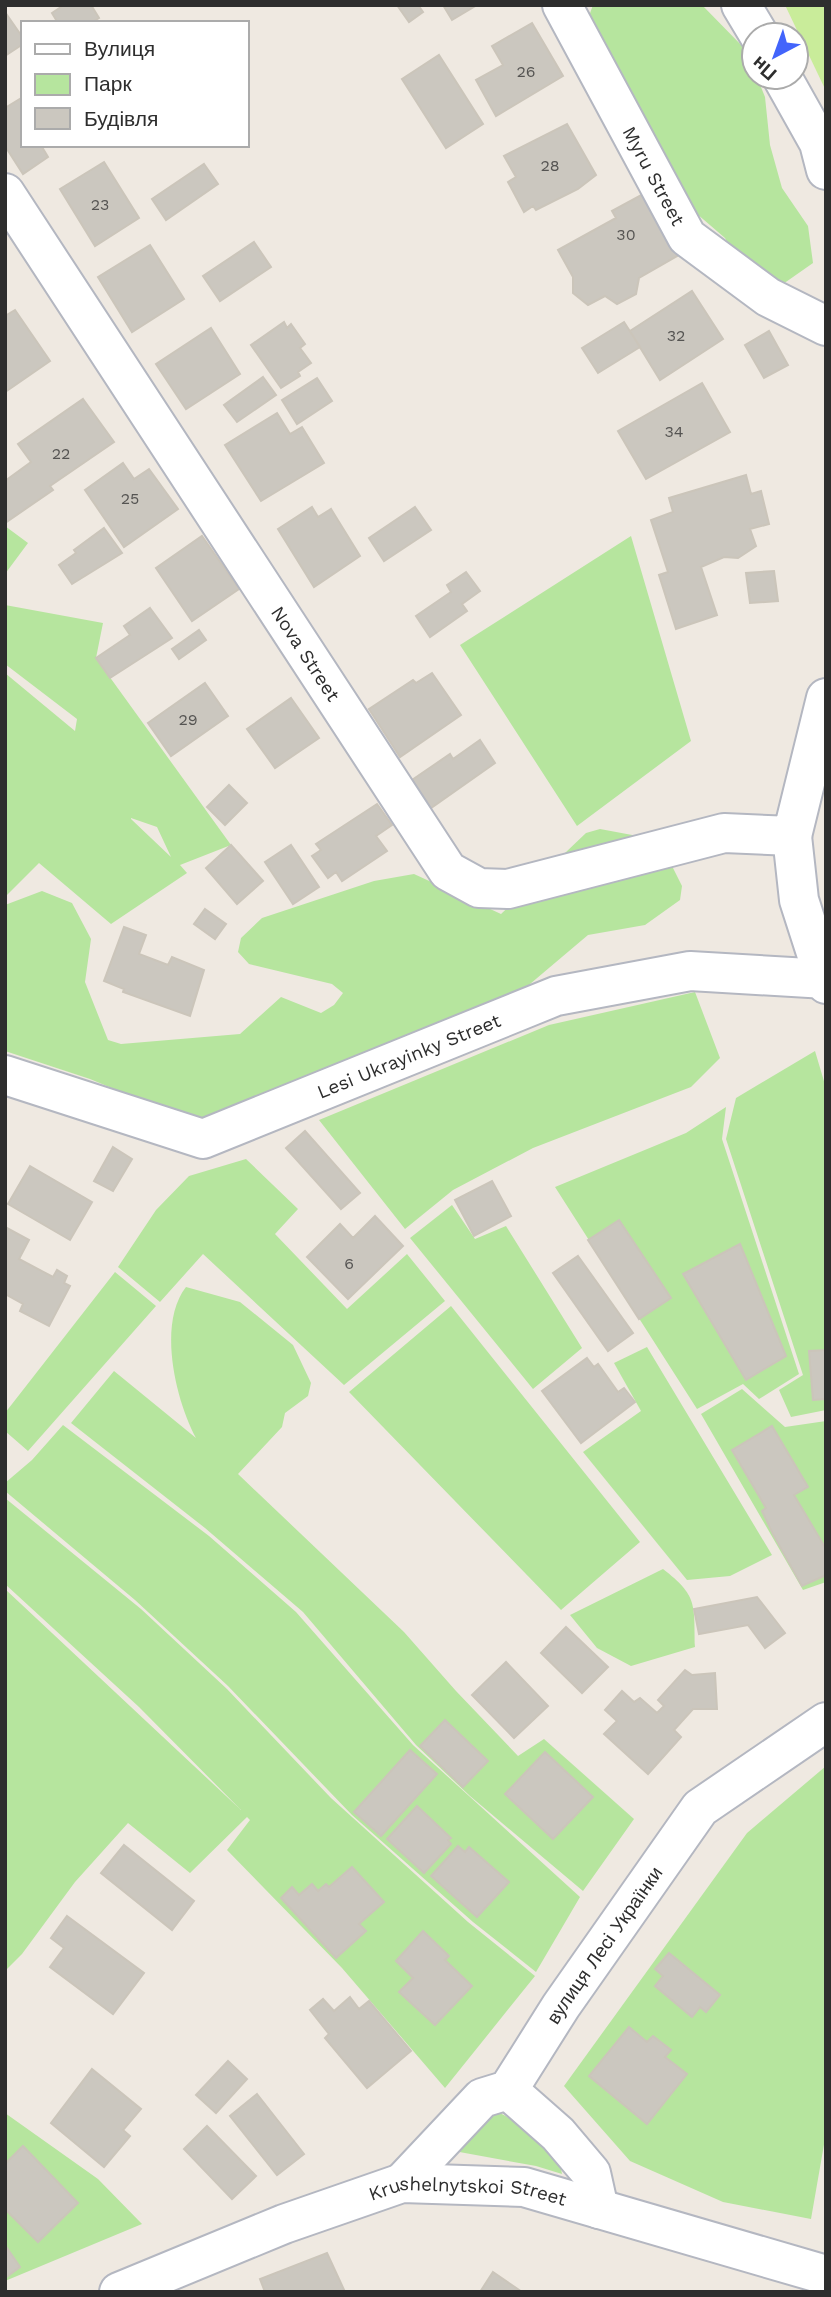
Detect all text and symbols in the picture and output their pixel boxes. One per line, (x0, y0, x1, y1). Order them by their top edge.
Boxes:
legend (21, 21, 248, 147)
north arrow (740, 21, 810, 91)
text: Вулиця (84, 36, 155, 61)
text: Пн (747, 52, 781, 85)
house number: 26 (516, 62, 536, 81)
text: Парк (84, 71, 132, 96)
text: Будівля (84, 106, 158, 131)
street label: Myru Street (618, 122, 690, 229)
house number: 28 (540, 156, 560, 175)
house number: 23 (91, 195, 109, 214)
house number: 30 (616, 225, 636, 244)
house number: 32 (667, 326, 685, 345)
house number: 34 (664, 422, 684, 441)
house number: 22 (52, 444, 70, 463)
house number: 25 (121, 489, 139, 508)
street label: Nova Street (266, 602, 345, 705)
house number: 29 (178, 710, 198, 729)
street label: Lesi Ukrayinky Street (314, 1008, 504, 1103)
house number: 6 (344, 1254, 354, 1273)
street label: вулиця Лесі Українки (541, 1862, 667, 2028)
street label: Krushelnytskoi Street (366, 2171, 569, 2210)

